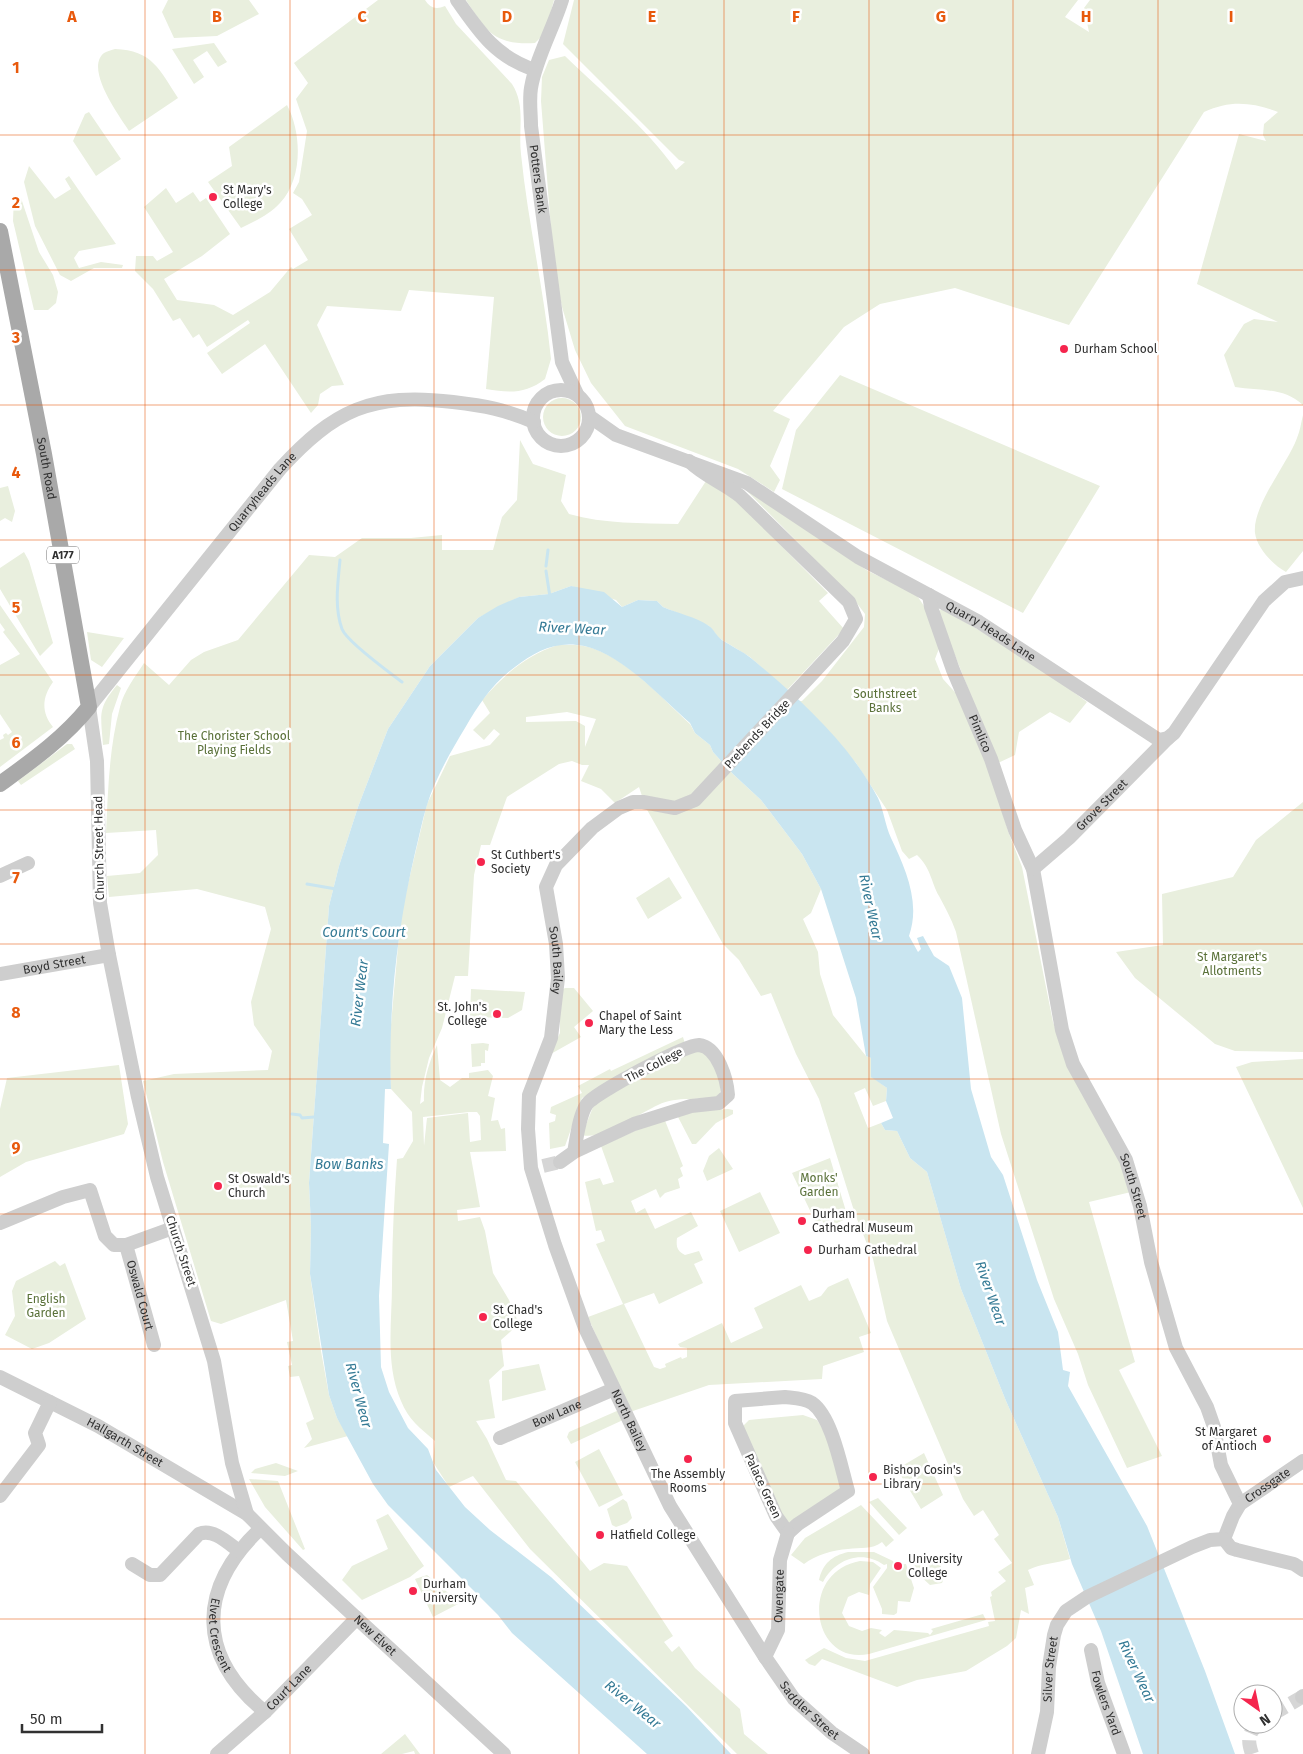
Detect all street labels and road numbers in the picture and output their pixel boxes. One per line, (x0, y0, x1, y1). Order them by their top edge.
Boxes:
street label: Potters Bank (527, 144, 550, 215)
street label: South Road (34, 436, 59, 501)
street label: Quarryheads Lane (225, 449, 299, 535)
road number: A177 (47, 546, 79, 564)
street label: Quarry Heads Lane (943, 598, 1038, 664)
street label: Prebends Bridge (721, 697, 793, 771)
street label: Pimlico (966, 712, 994, 755)
street label: Grove Street (1073, 776, 1131, 834)
street label: Church Street Head (91, 795, 107, 901)
street label: South Bailey (546, 925, 565, 995)
street label: Boyd Street (22, 952, 87, 977)
street label: The College (623, 1045, 685, 1085)
street label: South Street (1117, 1151, 1150, 1221)
street label: Church Street (163, 1214, 199, 1289)
street label: Oswald Court (124, 1258, 157, 1332)
street label: North Bailey (608, 1387, 650, 1454)
street label: Bow Lane (530, 1397, 584, 1430)
street label: Hallgarth Street (85, 1415, 166, 1470)
street label: Palace Green (742, 1451, 784, 1521)
street label: Crossgate (1242, 1465, 1293, 1506)
street label: Owengate (771, 1569, 787, 1623)
street label: Elvet Crescent (206, 1597, 235, 1675)
street label: New Elvet (351, 1612, 400, 1659)
street label: Silver Street (1040, 1635, 1061, 1702)
street label: Court Lane (263, 1662, 314, 1713)
street label: Fowlers Yard (1089, 1669, 1124, 1737)
street label: Saddler Street (777, 1679, 842, 1743)

